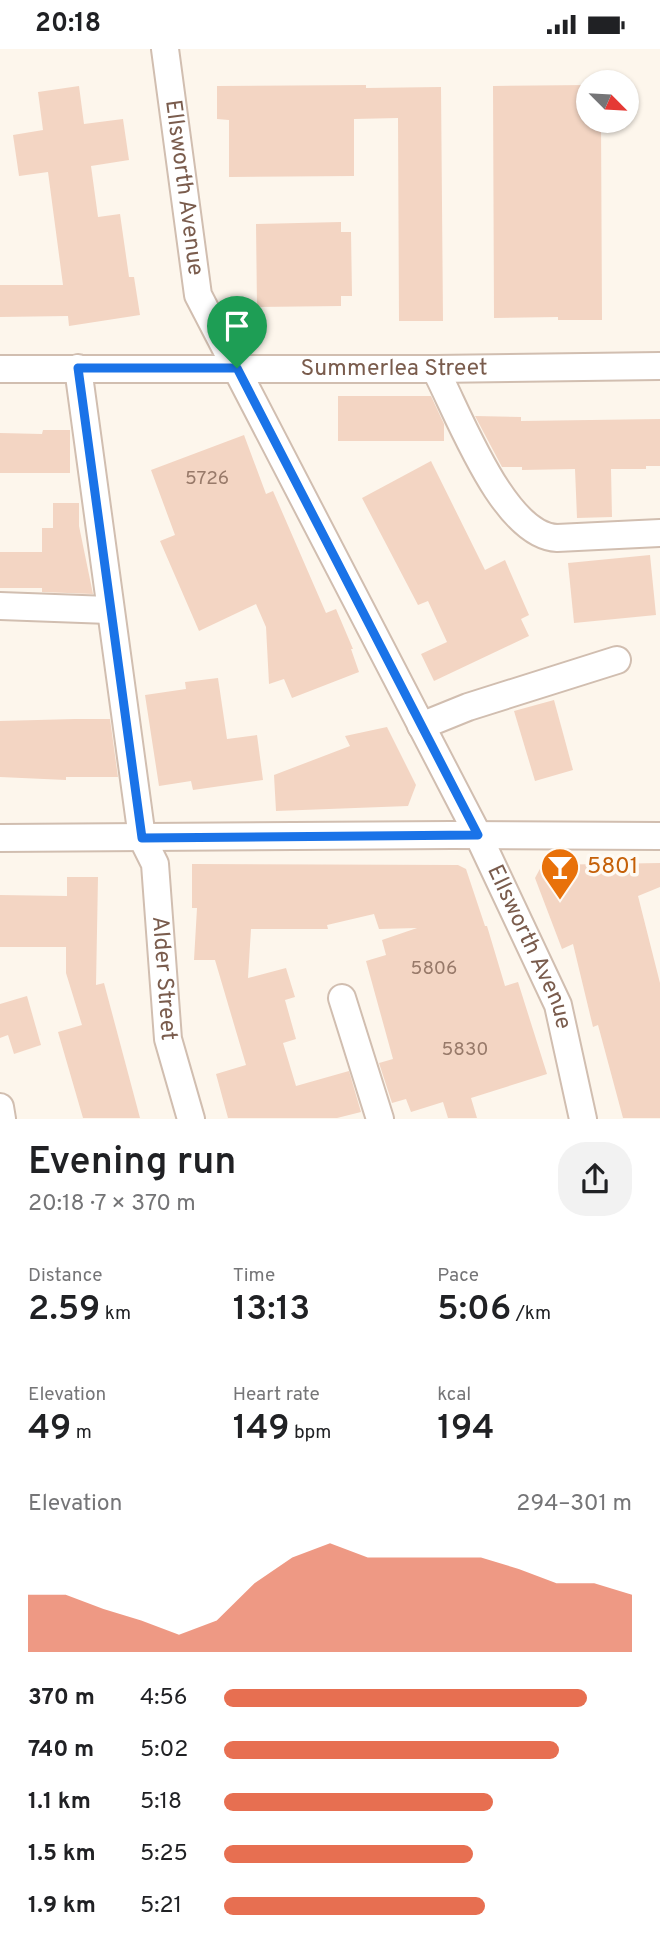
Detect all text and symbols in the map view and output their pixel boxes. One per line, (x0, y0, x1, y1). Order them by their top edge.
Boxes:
text: 20:18 (35, 8, 101, 41)
north arrow (576, 70, 639, 133)
map controls (576, 70, 639, 133)
street label: Ellsworth Avenue (157, 98, 210, 278)
pin (207, 296, 267, 368)
icon: arrive (218, 307, 256, 345)
street label: Summerlea Street (300, 354, 488, 384)
house number: 5726 (185, 467, 229, 491)
bar icon: 5801 (539, 846, 581, 901)
place label: 5801 (587, 853, 638, 882)
street label: Ellsworth Avenue (480, 860, 577, 1032)
street label: Alder Street (144, 915, 183, 1042)
house number: 5806 (411, 957, 457, 981)
house number: 5830 (442, 1038, 488, 1062)
text: Evening run (28, 1139, 236, 1188)
button: share (558, 1142, 632, 1216)
text: 20:18 · 7 × 370 m (28, 1190, 196, 1219)
text: Distance (28, 1264, 103, 1288)
text: Time (233, 1264, 275, 1288)
text: Pace (437, 1264, 479, 1288)
text: 2.59 (28, 1288, 100, 1332)
text: 13:13 (233, 1288, 310, 1332)
text: 5:06 (437, 1288, 511, 1332)
text: km (100, 1302, 131, 1326)
text: /km (511, 1302, 551, 1326)
text: Elevation (28, 1383, 106, 1407)
text: Heart rate (233, 1383, 320, 1407)
text: kcal (437, 1383, 471, 1407)
text: 49 (28, 1407, 71, 1451)
text: 149 (233, 1407, 290, 1451)
text: 194 (437, 1407, 495, 1451)
text: m (71, 1421, 92, 1445)
text: bpm (290, 1421, 331, 1445)
text: Elevation (28, 1490, 123, 1519)
text: 294–301 m (516, 1490, 632, 1519)
text: 370 m (28, 1684, 95, 1713)
text: 4:56 (140, 1684, 187, 1713)
text: 740 m (28, 1736, 94, 1765)
text: 5:02 (140, 1736, 188, 1765)
text: 1.1 km (28, 1788, 91, 1817)
text: 5:18 (140, 1788, 182, 1817)
text: 1.5 km (28, 1840, 96, 1869)
text: 5:25 (140, 1840, 188, 1869)
text: 1.9 km (28, 1892, 96, 1921)
text: 5:21 (140, 1892, 182, 1921)

